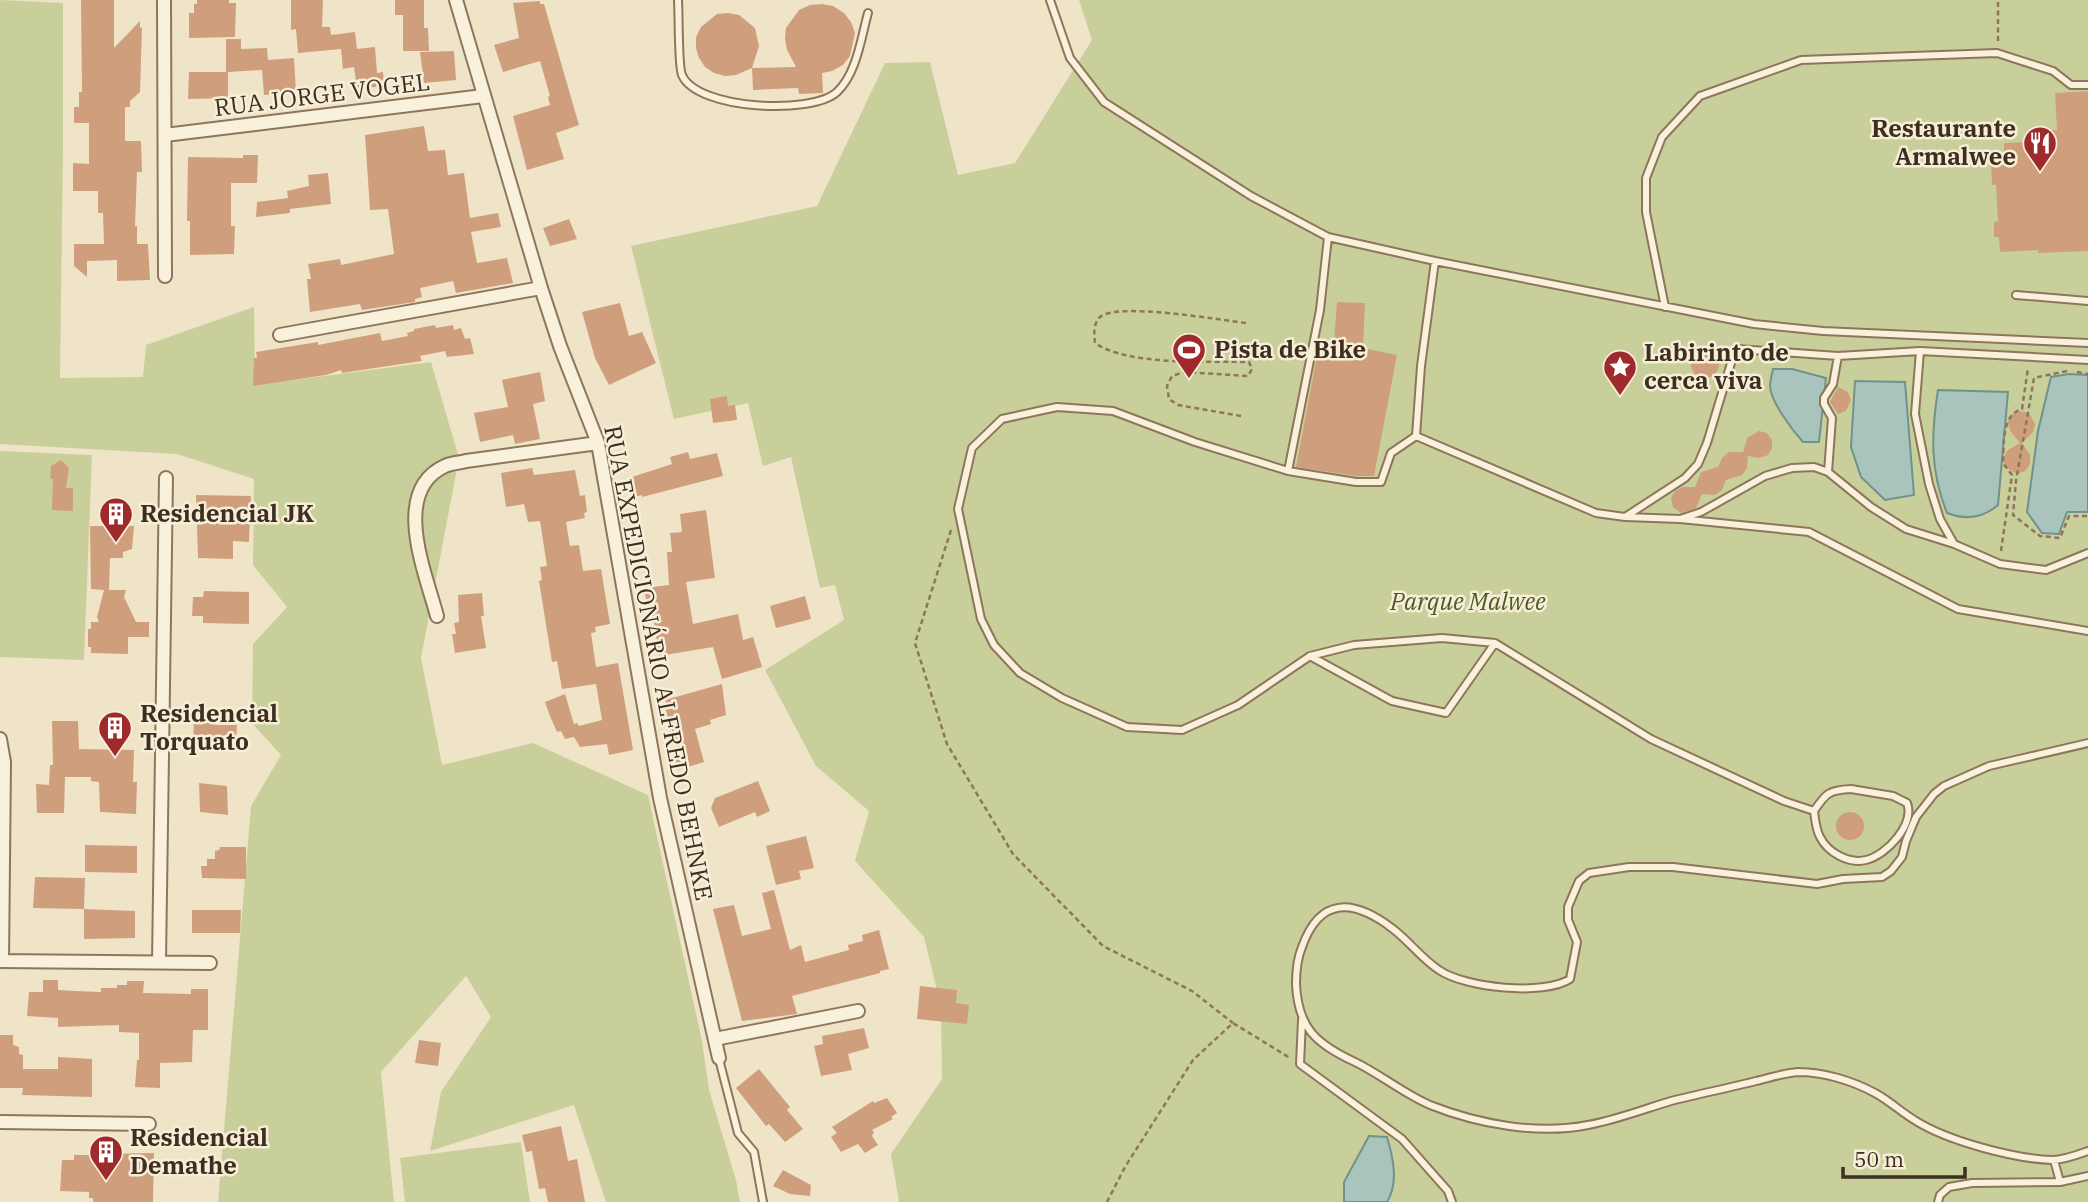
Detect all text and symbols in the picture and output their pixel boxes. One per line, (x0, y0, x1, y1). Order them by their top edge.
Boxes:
street label: RUA JORGE VOGEL (212, 65, 432, 123)
place label: Restaurante Armalwee (1871, 112, 2016, 172)
restaurant icon: Restaurante Armalwee (2021, 124, 2059, 173)
sports icon: Pista de Bike (1170, 331, 1208, 380)
place label: Pista de Bike (1214, 333, 1366, 365)
place label: Labirinto de cerca viva (1644, 336, 1789, 396)
place icon: Labirinto de cerca viva (1601, 348, 1639, 397)
street label: RUA EXPEDICIONÁRIO ALFREDO BEHNKE (597, 422, 721, 903)
building icon: Residencial JK (97, 495, 135, 544)
place label: Residencial JK (140, 497, 315, 529)
park label: Parque Malwee (1389, 585, 1546, 617)
place label: Residencial Torquato (140, 697, 278, 757)
building icon: Residencial Torquato (96, 709, 134, 758)
place label: Residencial Demathe (130, 1121, 268, 1181)
building icon: Residencial Demathe (87, 1133, 125, 1182)
scale bar (1843, 1136, 1966, 1180)
text: 50 m (1854, 1145, 1904, 1173)

